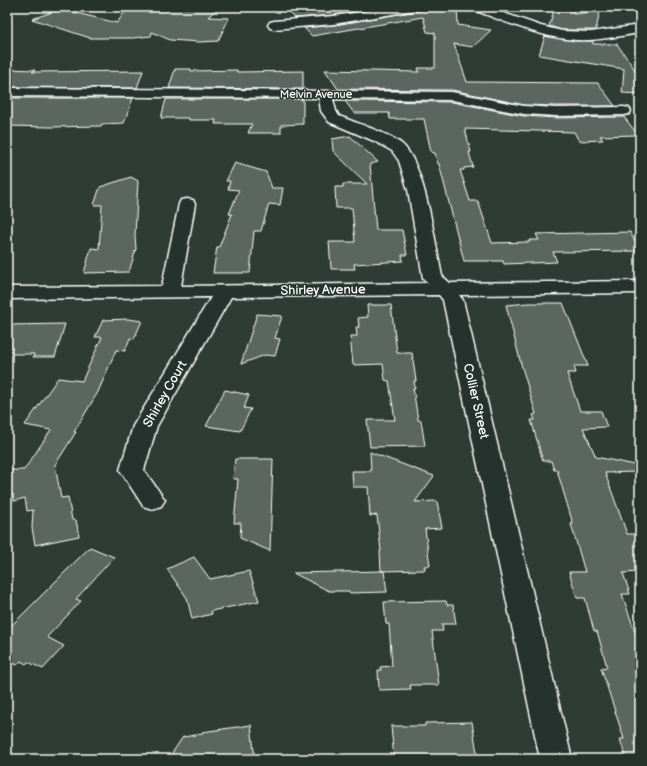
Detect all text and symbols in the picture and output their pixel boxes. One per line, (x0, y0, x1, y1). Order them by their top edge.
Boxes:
street label: Melvin Avenue (280, 88, 353, 101)
street label: Shirley Avenue (280, 281, 366, 299)
street label: Shirley Court (139, 358, 191, 430)
street label: Collier Street (460, 362, 492, 440)

